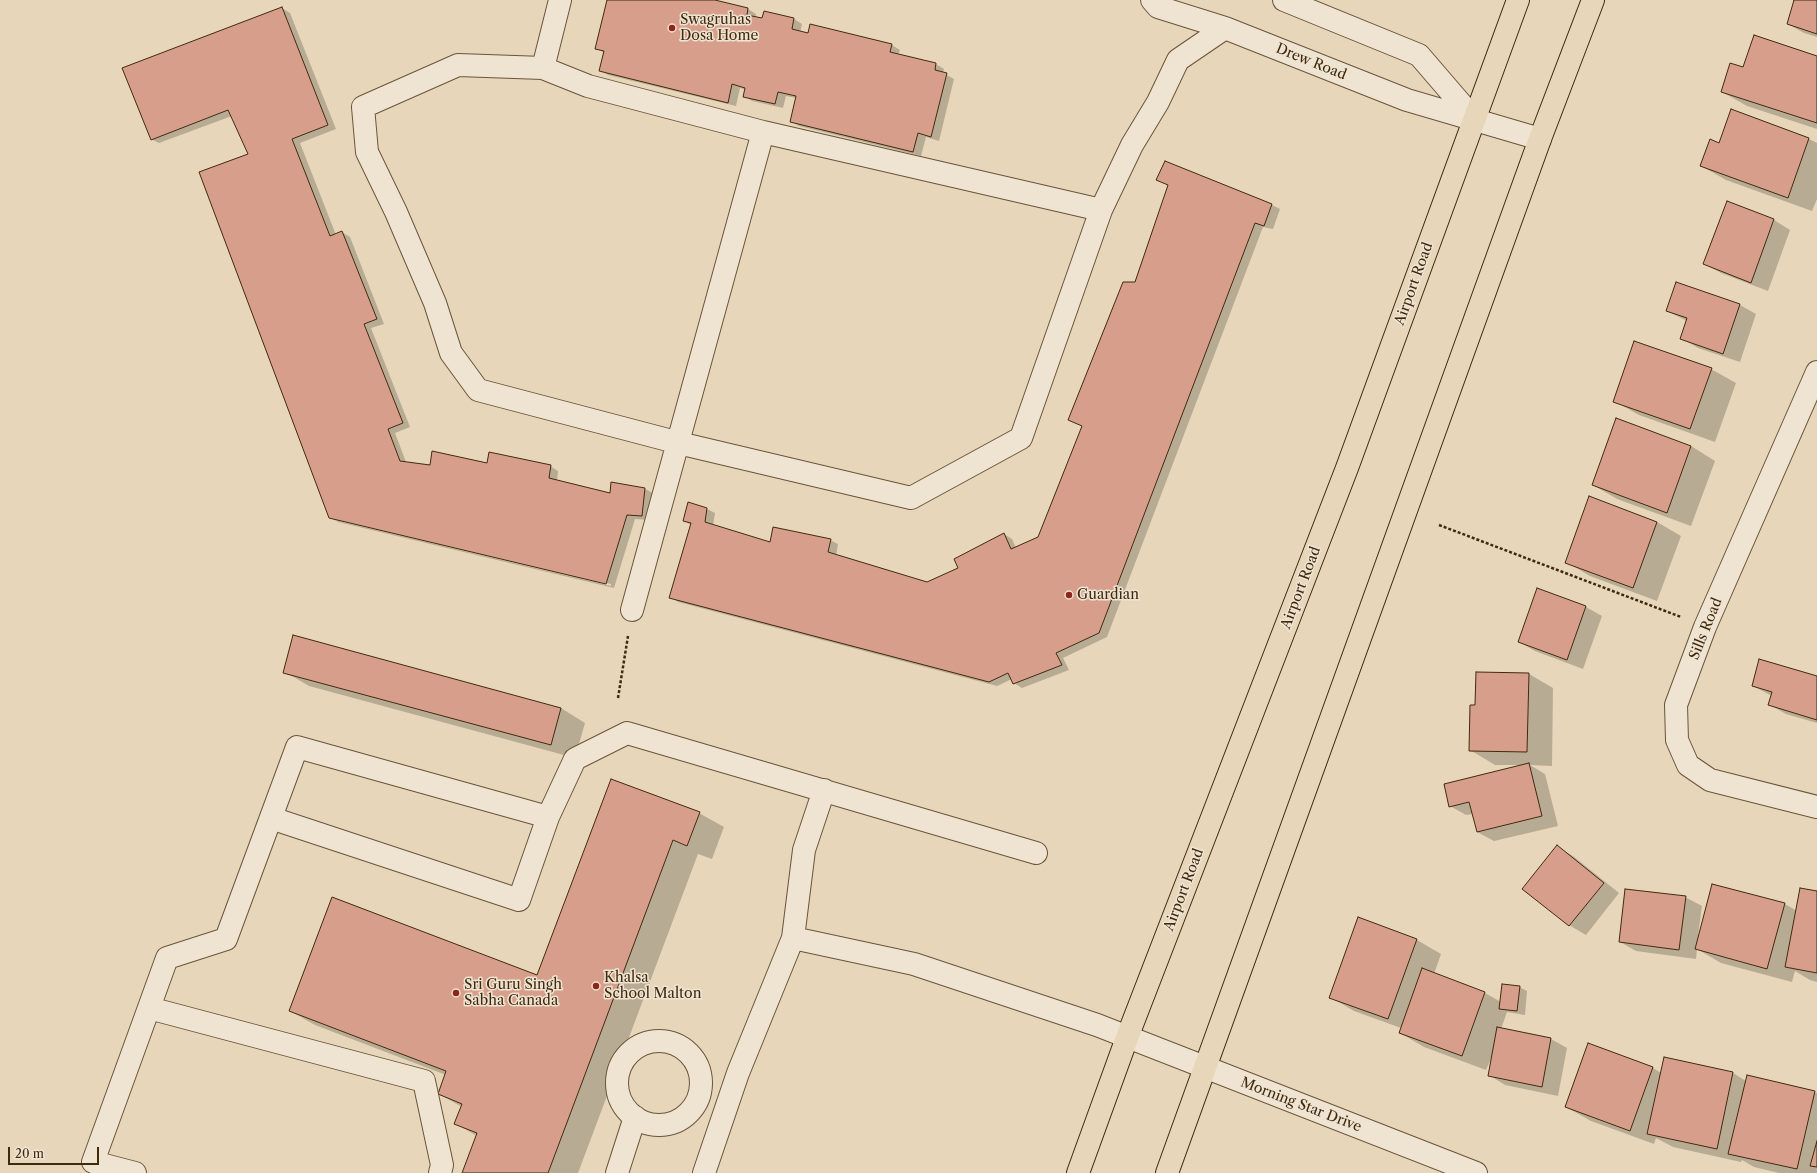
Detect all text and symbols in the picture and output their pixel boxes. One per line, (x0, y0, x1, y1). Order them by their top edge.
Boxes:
place label: Swagruhas Dosa Home (680, 12, 758, 44)
marker: Swagruhas Dosa Home (667, 23, 677, 33)
street label: Drew Road (1273, 40, 1349, 84)
street label: Airport Road (1391, 240, 1437, 328)
street label: Airport Road (1278, 544, 1324, 632)
place label: Guardian (1077, 587, 1139, 603)
marker: Guardian (1064, 590, 1074, 600)
street label: Sills Road (1686, 596, 1726, 662)
street label: Airport Road (1161, 846, 1207, 934)
place label: Khalsa School Malton (604, 970, 701, 1002)
place label: Sri Guru Singh Sabha Canada (464, 977, 562, 1010)
marker: Khalsa School Malton (591, 981, 601, 991)
marker: Sri Guru Singh Sabha Canada (451, 988, 461, 998)
street label: Morning Star Drive (1238, 1074, 1364, 1136)
scale bar (10, 1139, 101, 1165)
text: 20 m (15, 1146, 44, 1161)

